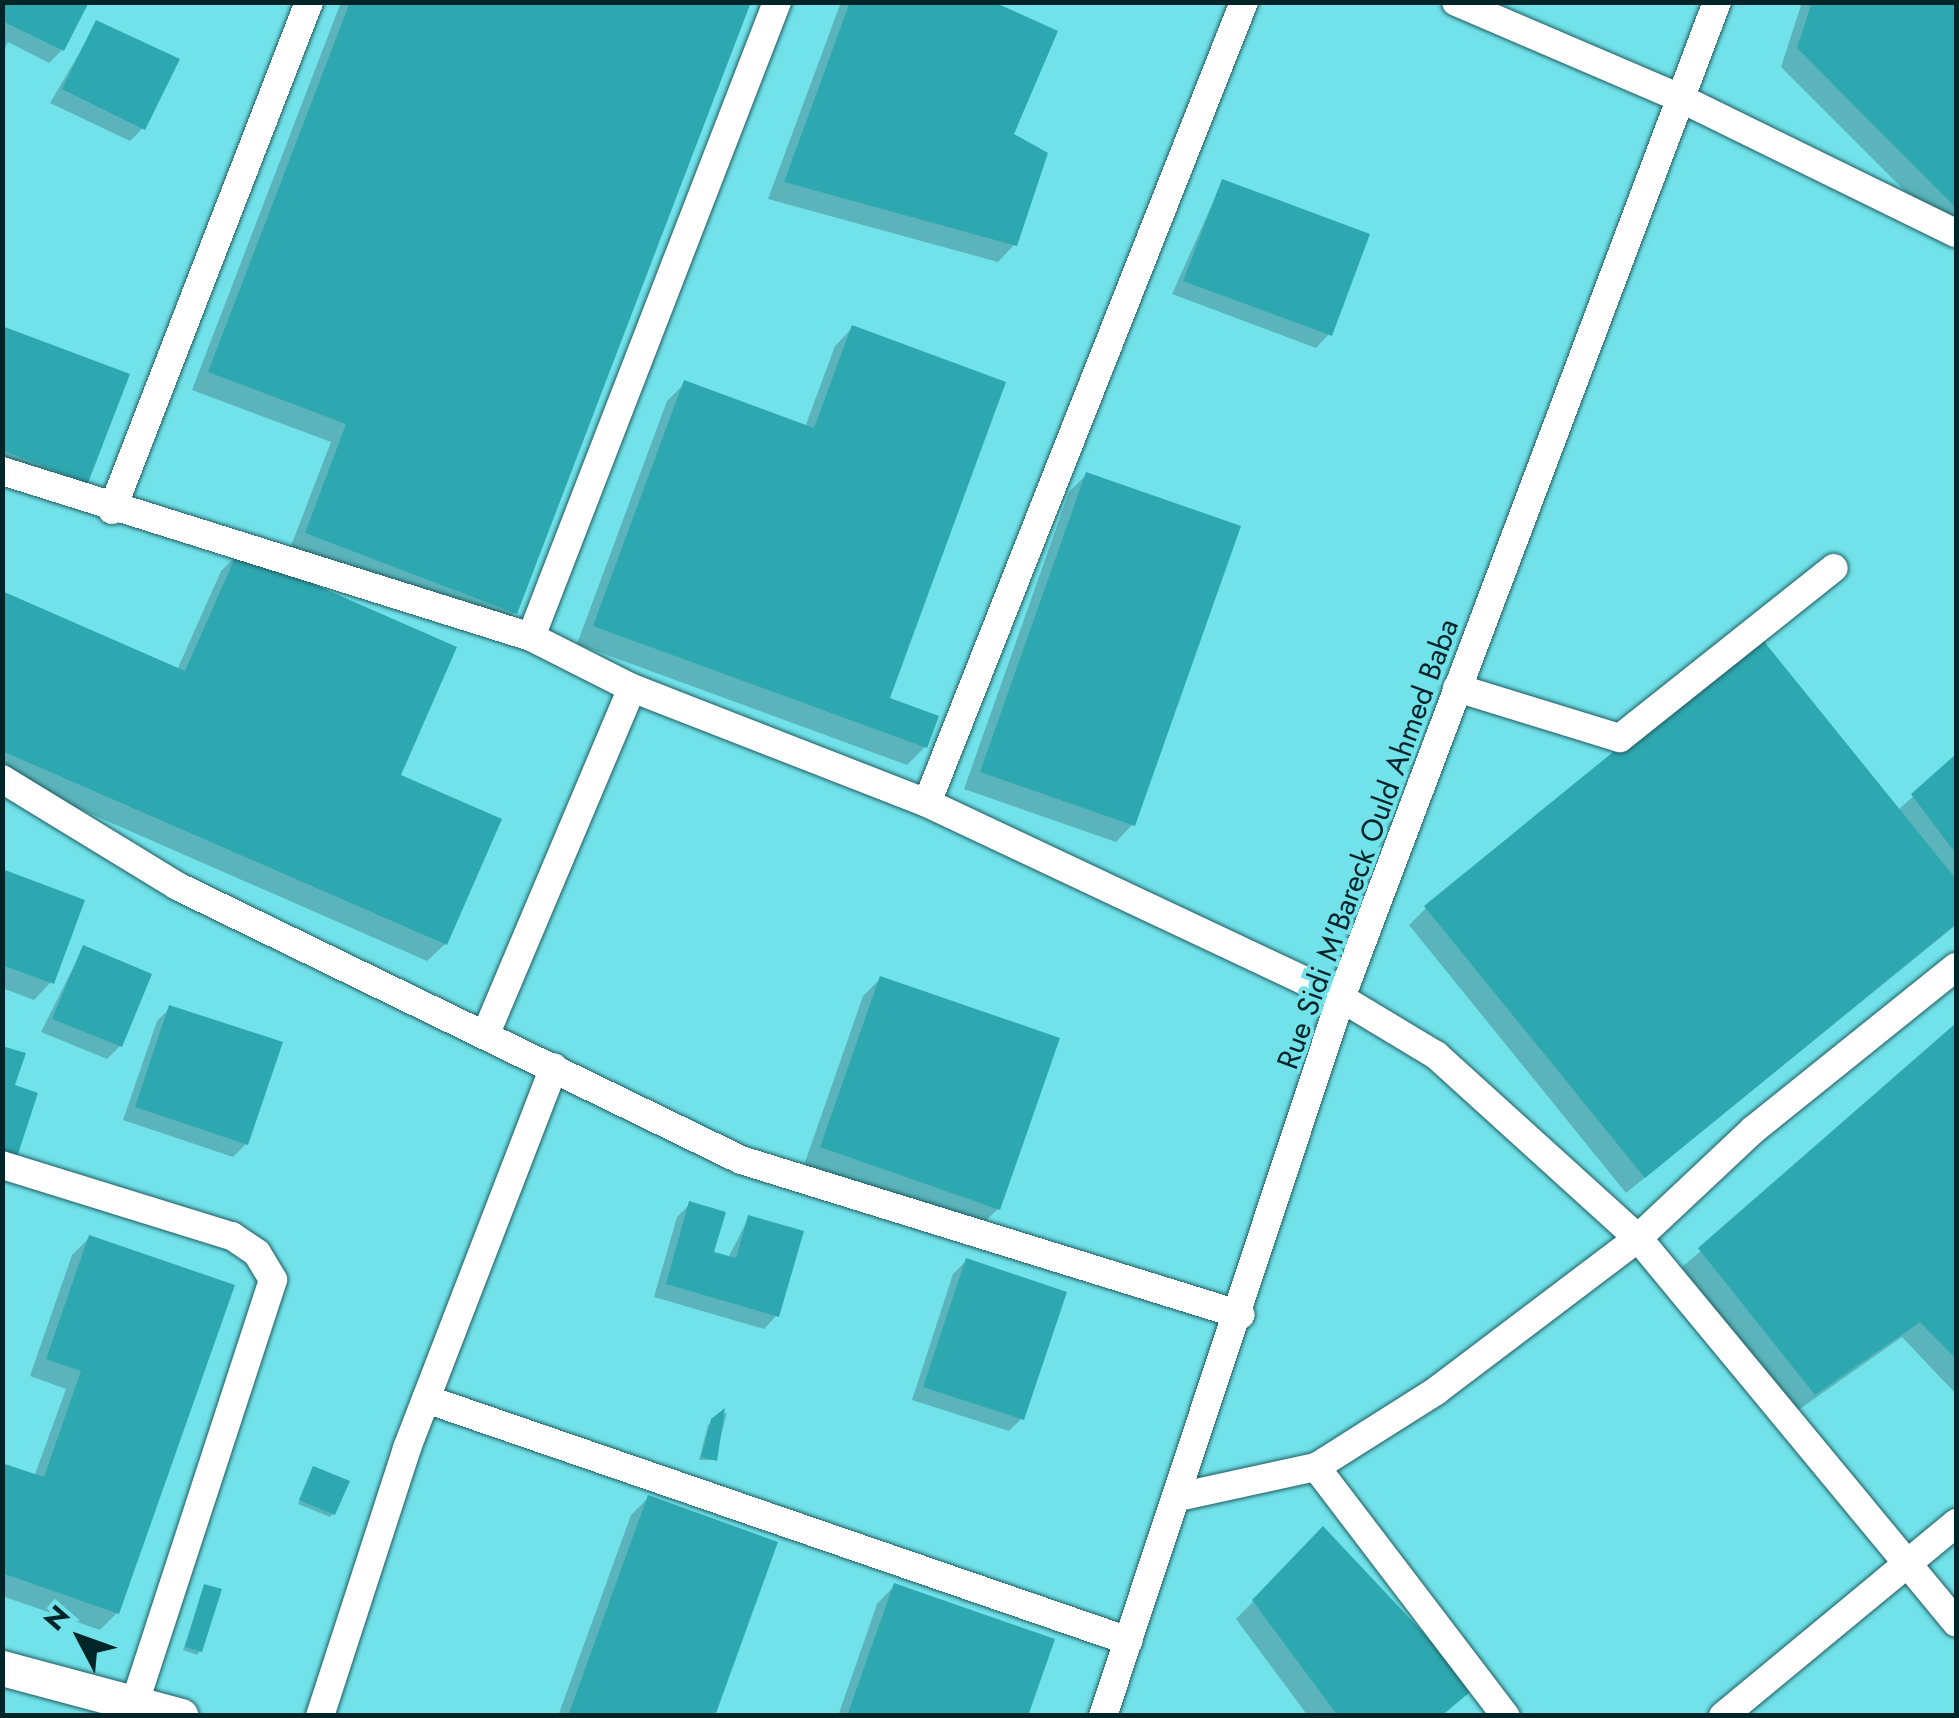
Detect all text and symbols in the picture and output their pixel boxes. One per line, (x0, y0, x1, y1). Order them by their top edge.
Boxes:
street label: Rue Sidi M'Bareck Ould Ahmed Baba (1270, 614, 1466, 1074)
north arrow (30, 1588, 130, 1688)
text: N (34, 1596, 80, 1640)

